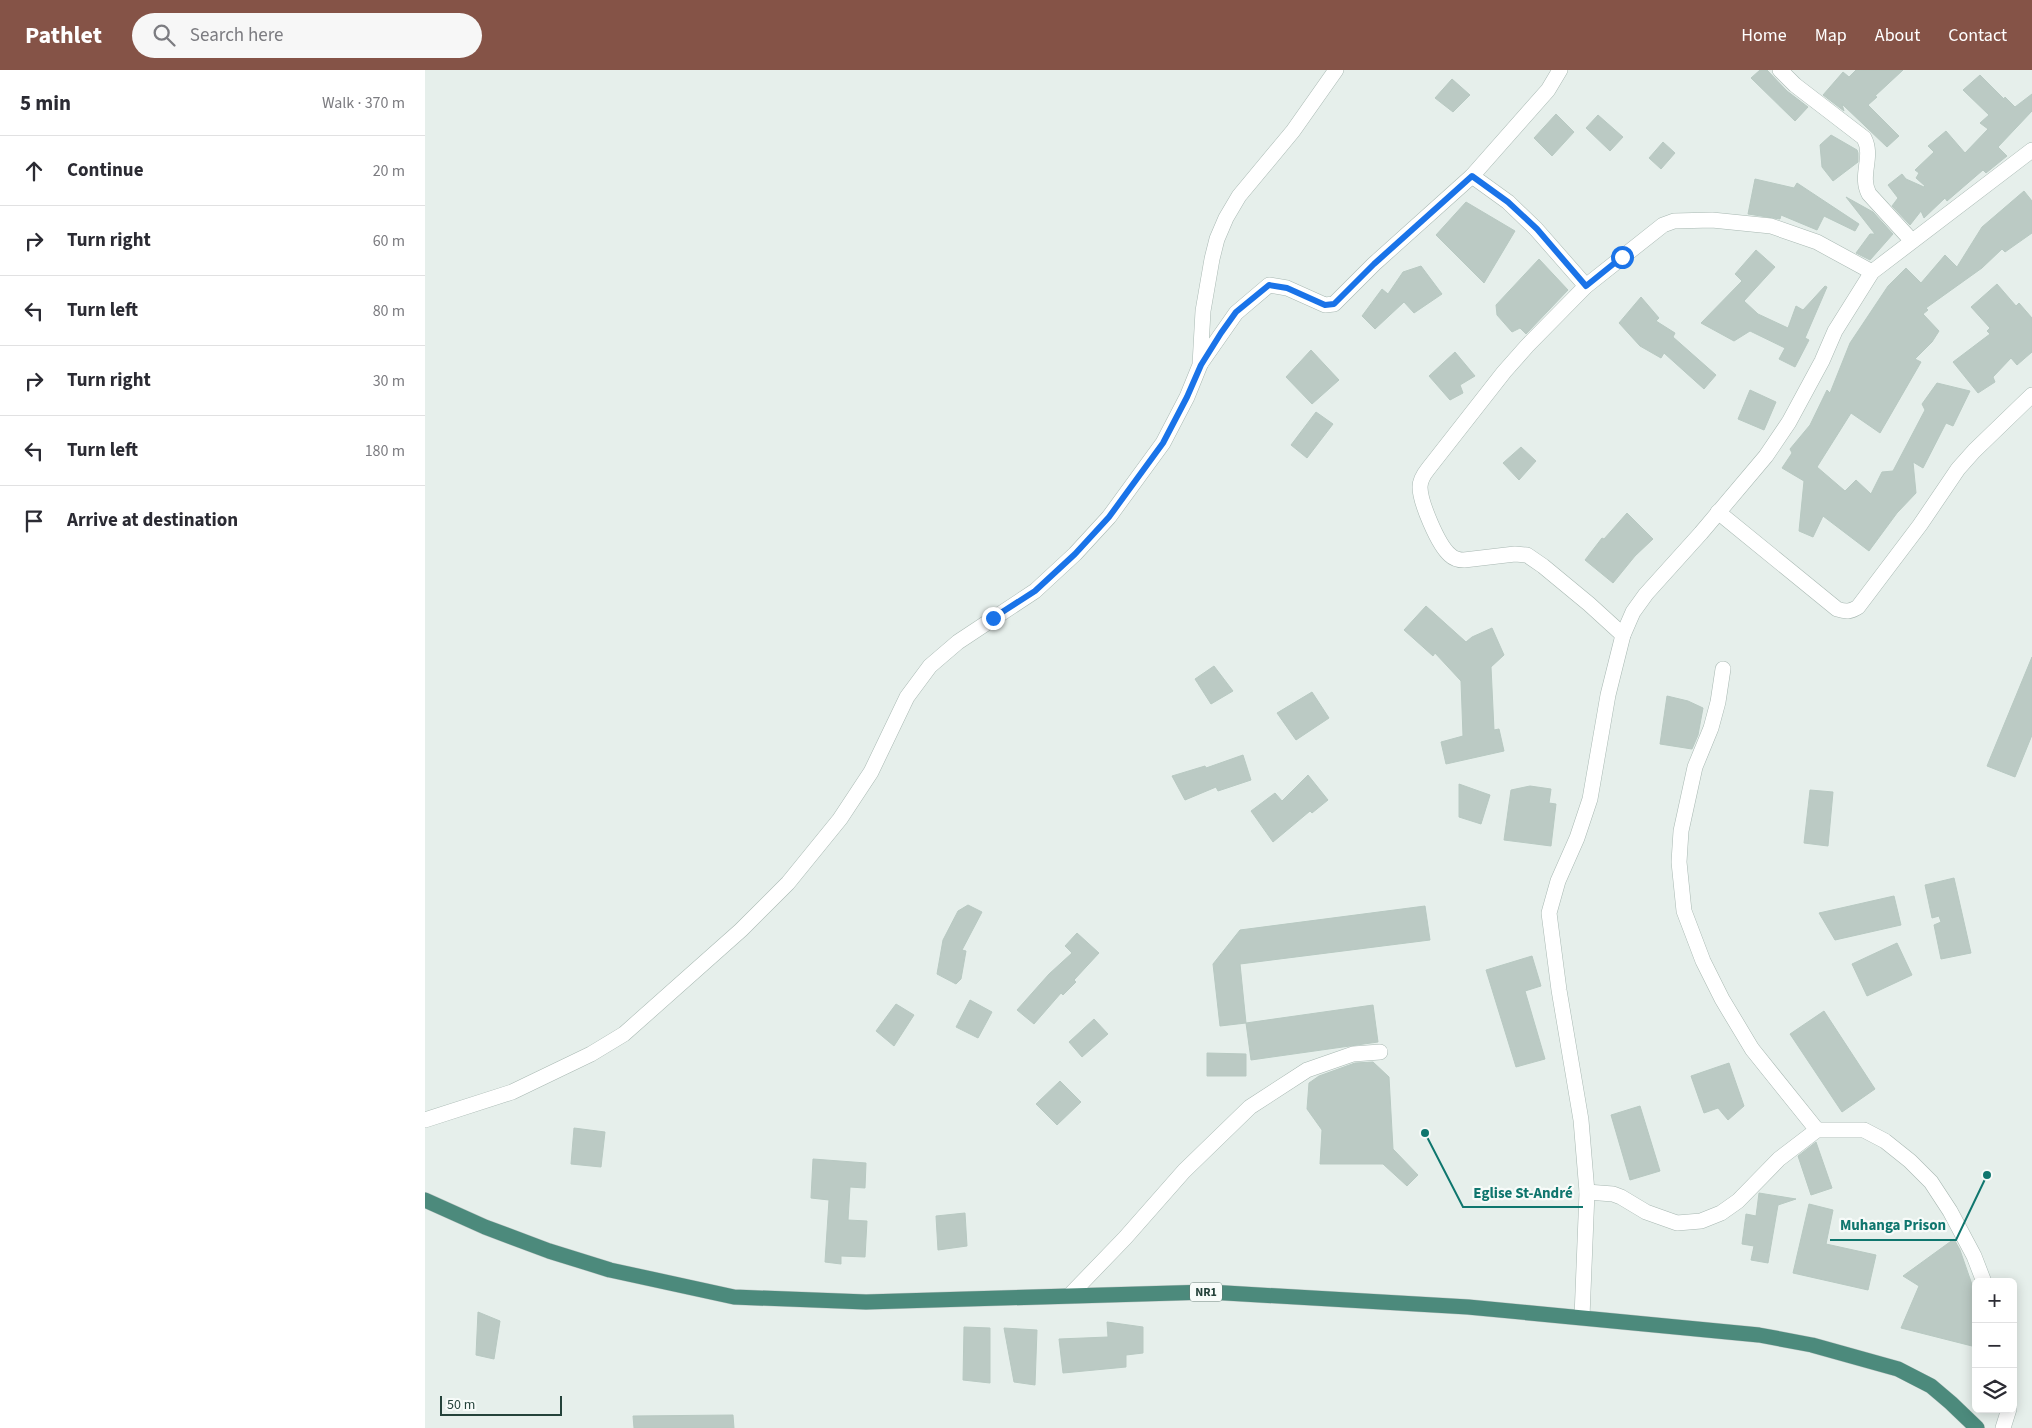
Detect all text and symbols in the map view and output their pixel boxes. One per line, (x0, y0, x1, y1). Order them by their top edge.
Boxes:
search box (132, 13, 482, 58)
text: Pathlet (25, 18, 102, 53)
icon: search (150, 21, 178, 49)
text: Search here (190, 22, 284, 49)
text: Home (1741, 23, 1787, 48)
text: Map (1815, 23, 1847, 48)
text: About (1875, 23, 1920, 48)
text: Contact (1948, 23, 2007, 48)
text: 5 min (20, 88, 71, 118)
text: Walk · 370 m (322, 92, 405, 114)
icon: ahead (20, 157, 48, 185)
text: Continue (67, 157, 144, 184)
text: 20 m (373, 160, 405, 182)
icon: right (20, 227, 48, 255)
text: Turn right (67, 227, 151, 254)
text: 60 m (373, 230, 405, 252)
route start (1611, 246, 1634, 269)
icon: left (20, 297, 48, 325)
text: Turn left (67, 297, 138, 324)
text: 80 m (373, 300, 405, 322)
icon: right (20, 367, 48, 395)
text: Turn right (67, 367, 151, 394)
text: 30 m (373, 370, 405, 392)
icon: left (20, 437, 48, 465)
text: Turn left (67, 437, 138, 464)
text: 180 m (365, 440, 405, 462)
icon: arrive (20, 507, 48, 535)
text: Arrive at destination (67, 507, 238, 534)
route end (982, 607, 1005, 630)
callout: Eglise St-André (1463, 1177, 1583, 1207)
text: Eglise St-André (1473, 1183, 1573, 1204)
callout: Muhanga Prison (1830, 1210, 1956, 1240)
text: Muhanga Prison (1840, 1215, 1946, 1236)
map controls (1972, 1278, 2017, 1413)
button: + (1972, 1278, 2017, 1323)
road number: NR1 (1190, 1282, 1222, 1302)
button: − (1972, 1323, 2017, 1368)
button: layers (1972, 1368, 2017, 1413)
scale bar (440, 1393, 563, 1416)
text: 50 m (447, 1395, 475, 1415)

